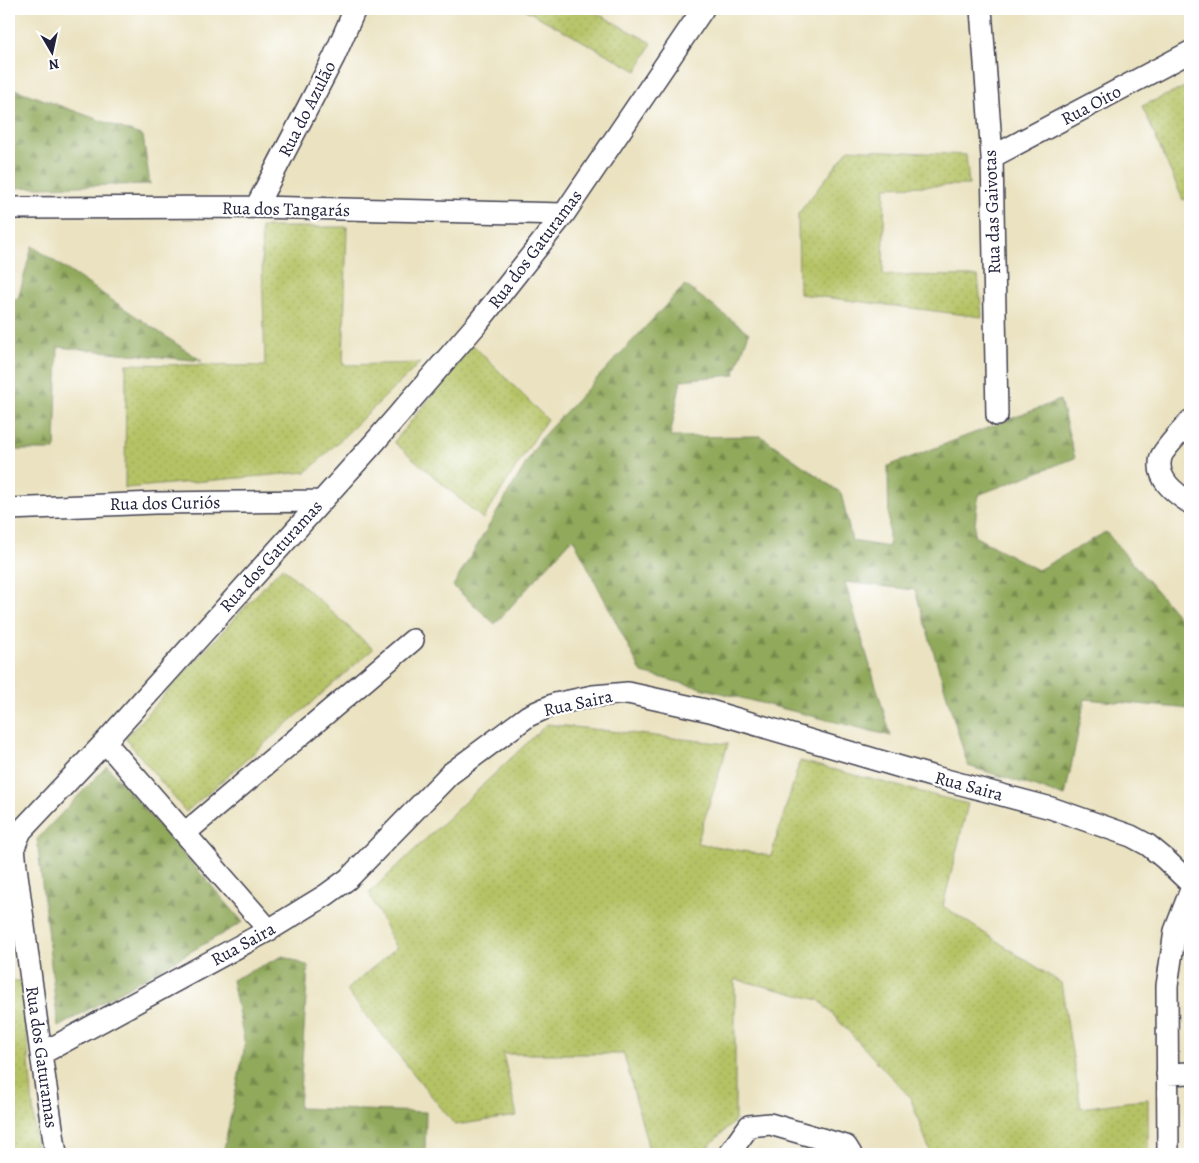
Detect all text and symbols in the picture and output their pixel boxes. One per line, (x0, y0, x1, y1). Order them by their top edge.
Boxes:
north arrow (28, 28, 78, 78)
text: N (47, 54, 60, 75)
street label: Rua do Azulão (273, 57, 341, 161)
street label: Rua Oito (1057, 79, 1125, 131)
street label: Rua das Gaivotas (978, 149, 1006, 275)
street label: Rua dos Gaturamas (482, 185, 588, 313)
street label: Rua dos Tangarás (222, 196, 350, 222)
street label: Rua dos Curiós (109, 490, 221, 516)
street label: Rua dos Gaturamas (214, 495, 328, 617)
street label: Rua Saira (541, 684, 615, 722)
street label: Rua Saira (932, 765, 1006, 807)
street label: Rua Saira (207, 916, 280, 971)
street label: Rua dos Gaturamas (20, 984, 64, 1130)

